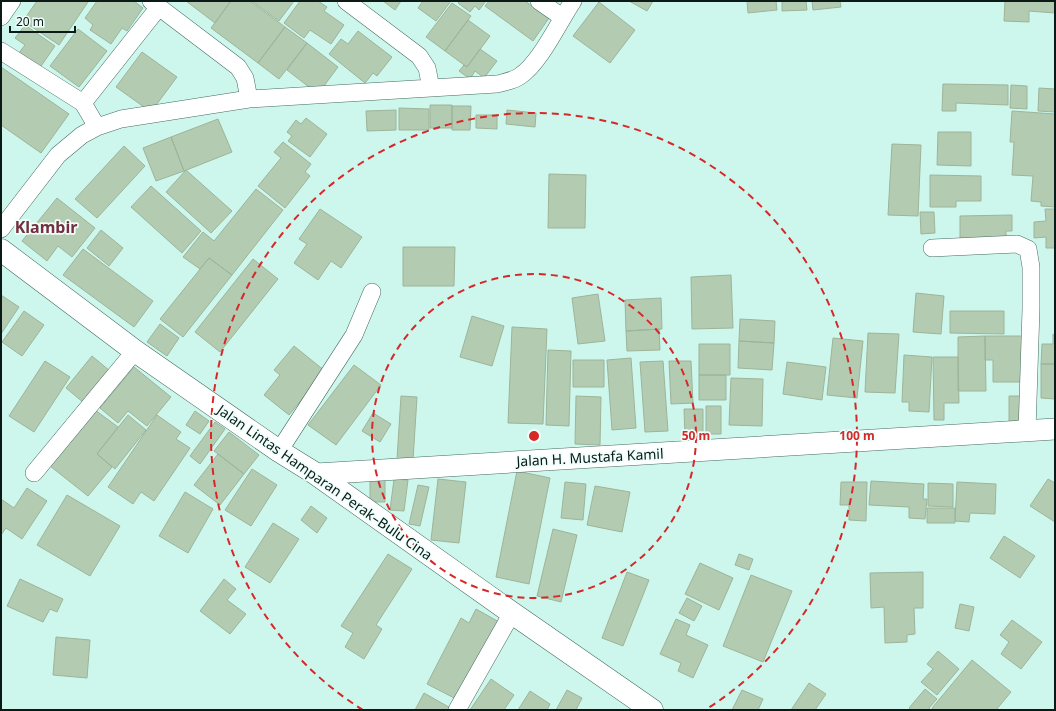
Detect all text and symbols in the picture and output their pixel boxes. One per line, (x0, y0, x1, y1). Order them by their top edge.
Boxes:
scale bar (10, 8, 75, 34)
text: 20 m (16, 13, 44, 30)
district label: Klambir (15, 216, 77, 238)
street label: Jalan Lintas Hamparan Perak–Bulu Cina (212, 399, 436, 564)
text: 50 m (682, 427, 710, 444)
text: 100 m (839, 427, 875, 444)
centre of rings (527, 429, 541, 443)
street label: Jalan H. Mustafa Kamil (514, 444, 664, 470)

